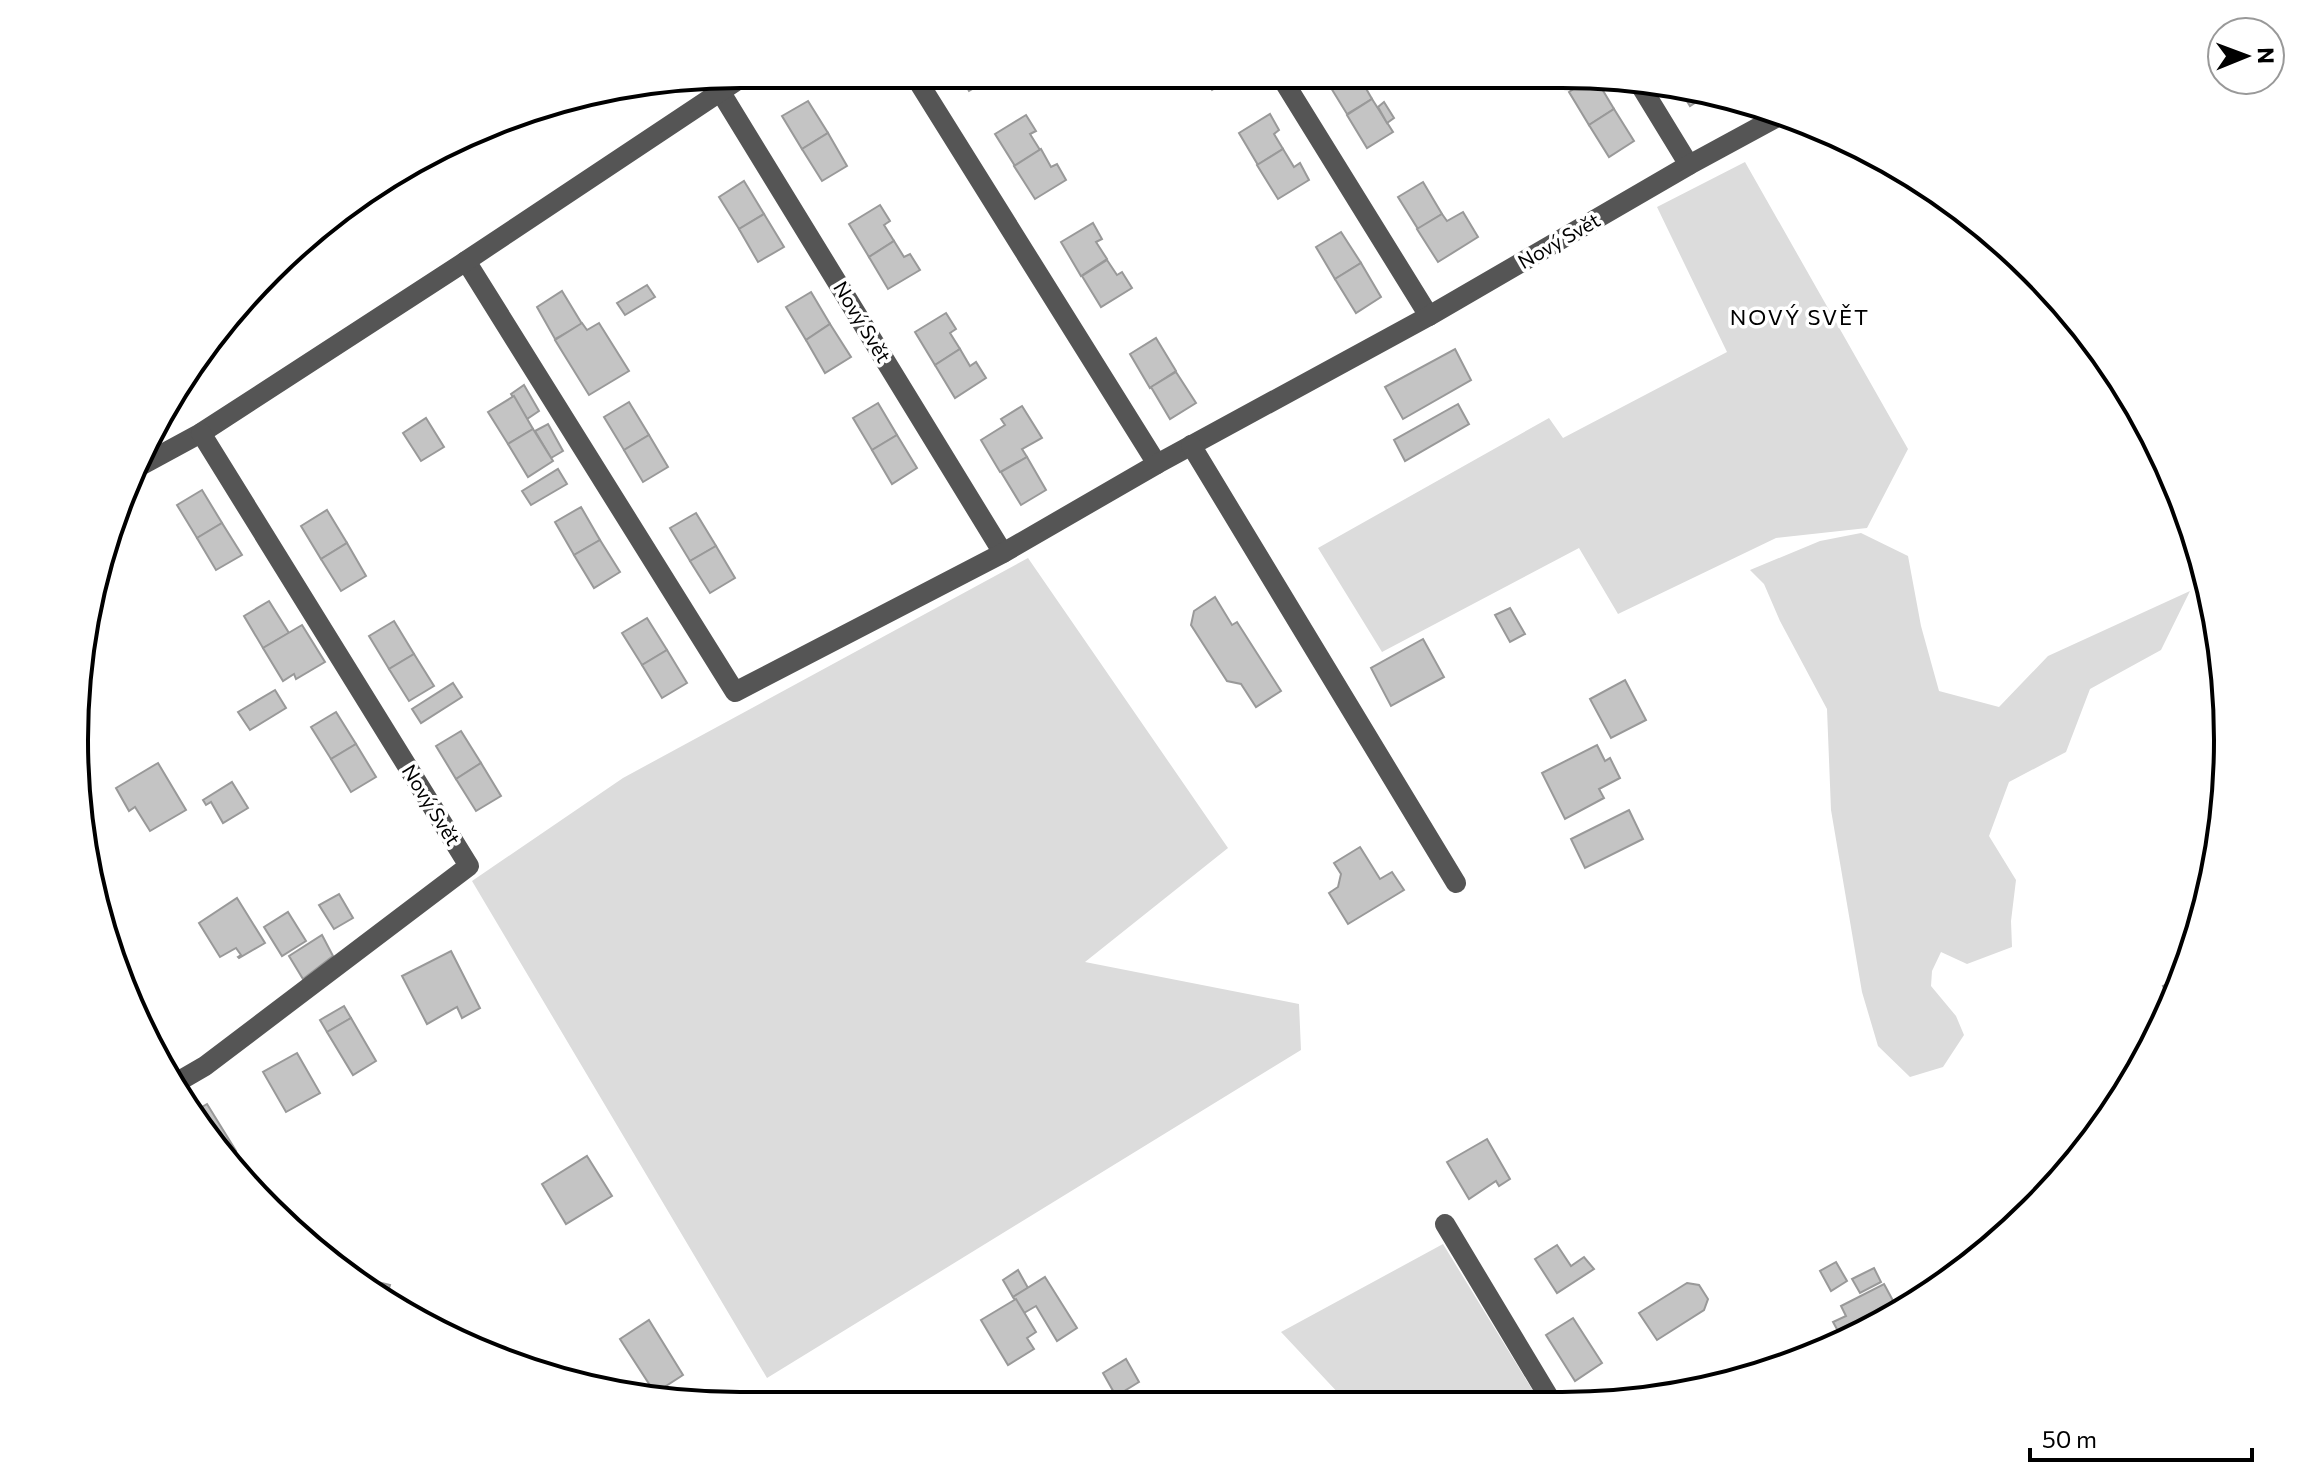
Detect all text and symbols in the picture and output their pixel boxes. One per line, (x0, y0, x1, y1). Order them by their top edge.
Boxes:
north arrow (2206, 16, 2286, 96)
text: N (2253, 47, 2280, 64)
street label: Nový Svět (1513, 207, 1604, 273)
street label: Nový Svět (829, 276, 897, 367)
district label: NOVÝ SVĚT (1730, 303, 1870, 330)
street label: Nový Svět (398, 760, 466, 849)
scale bar (2030, 1412, 2252, 1462)
text: 50 m (2042, 1424, 2097, 1453)

